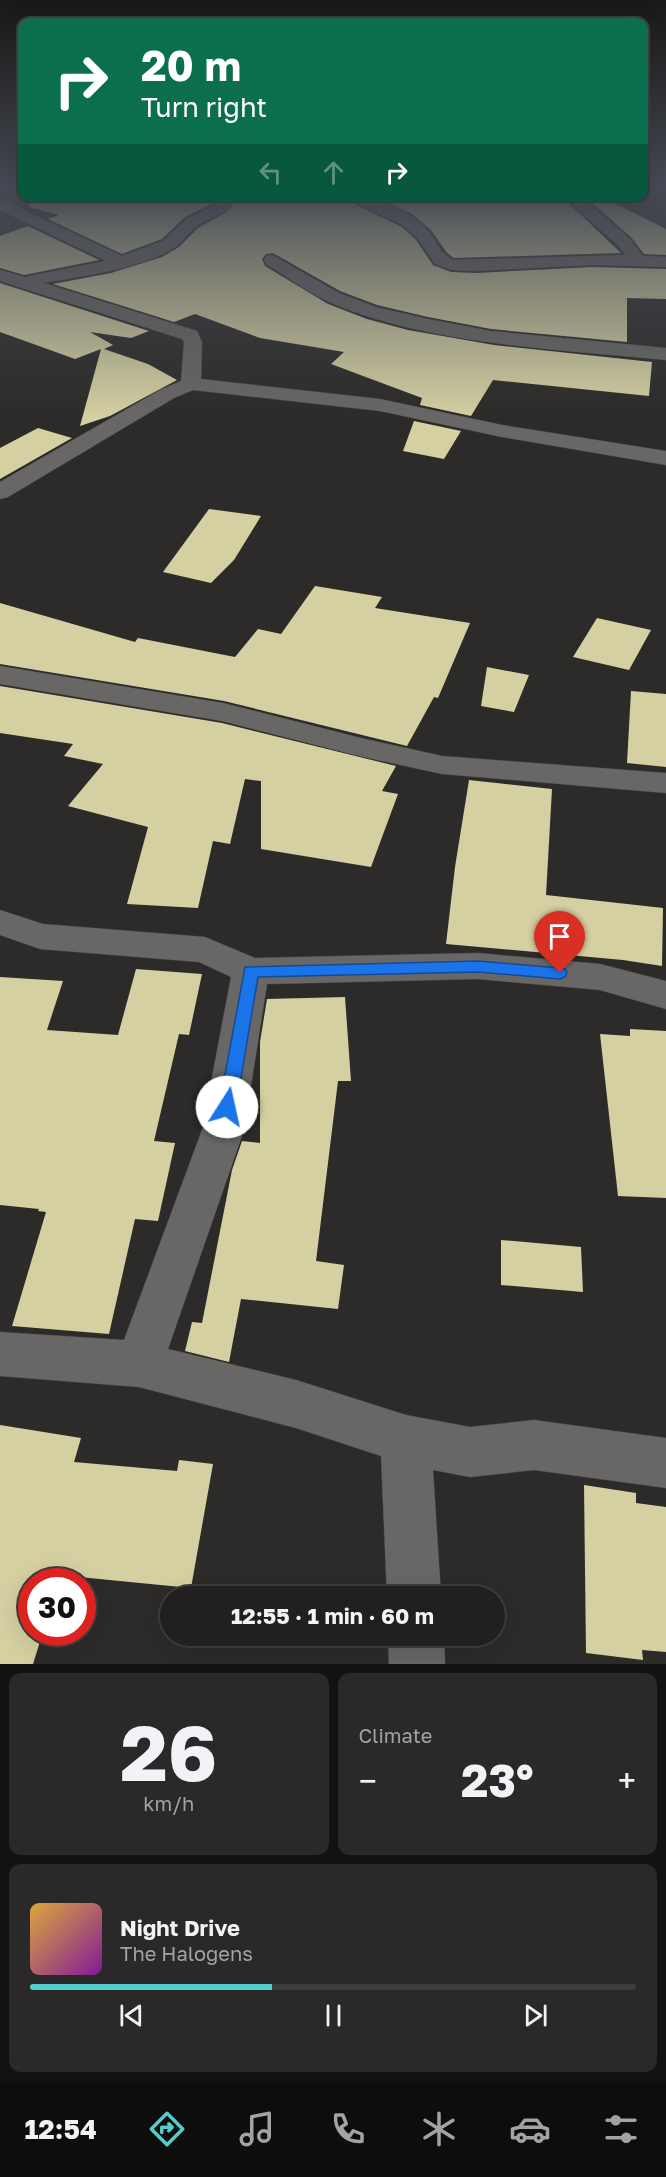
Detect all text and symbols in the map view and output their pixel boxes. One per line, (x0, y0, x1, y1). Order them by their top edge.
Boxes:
text: 20 m (141, 40, 241, 90)
icon: right (42, 42, 120, 120)
text: Turn right (141, 91, 267, 123)
icon: left (254, 156, 287, 189)
icon: ahead (317, 156, 350, 189)
icon: right (380, 156, 413, 189)
pin (534, 911, 585, 973)
icon: arrive (543, 920, 576, 953)
position arrow (195, 1075, 259, 1139)
speed limit sign: 30 (18, 1568, 96, 1646)
text: 12:55 · 1 min · 60 m (231, 1602, 434, 1629)
text: 26 (120, 1705, 217, 1798)
text: Climate (359, 1723, 432, 1747)
text: 23° (461, 1753, 533, 1807)
text: − (359, 1761, 377, 1800)
text: + (618, 1761, 636, 1800)
text: km/h (143, 1791, 194, 1815)
text: Night Drive (120, 1914, 240, 1941)
text: The Halogens (120, 1941, 253, 1965)
icon: previous (115, 1999, 148, 2032)
icon: pause (317, 1999, 350, 2032)
icon: next (519, 1999, 552, 2032)
icon: directions (146, 2108, 188, 2150)
icon: music (236, 2108, 278, 2150)
icon: phone (327, 2108, 369, 2150)
icon: climate (418, 2108, 460, 2150)
icon: car (509, 2108, 551, 2150)
icon: filters (600, 2108, 642, 2150)
text: 12:54 (24, 2113, 97, 2145)

